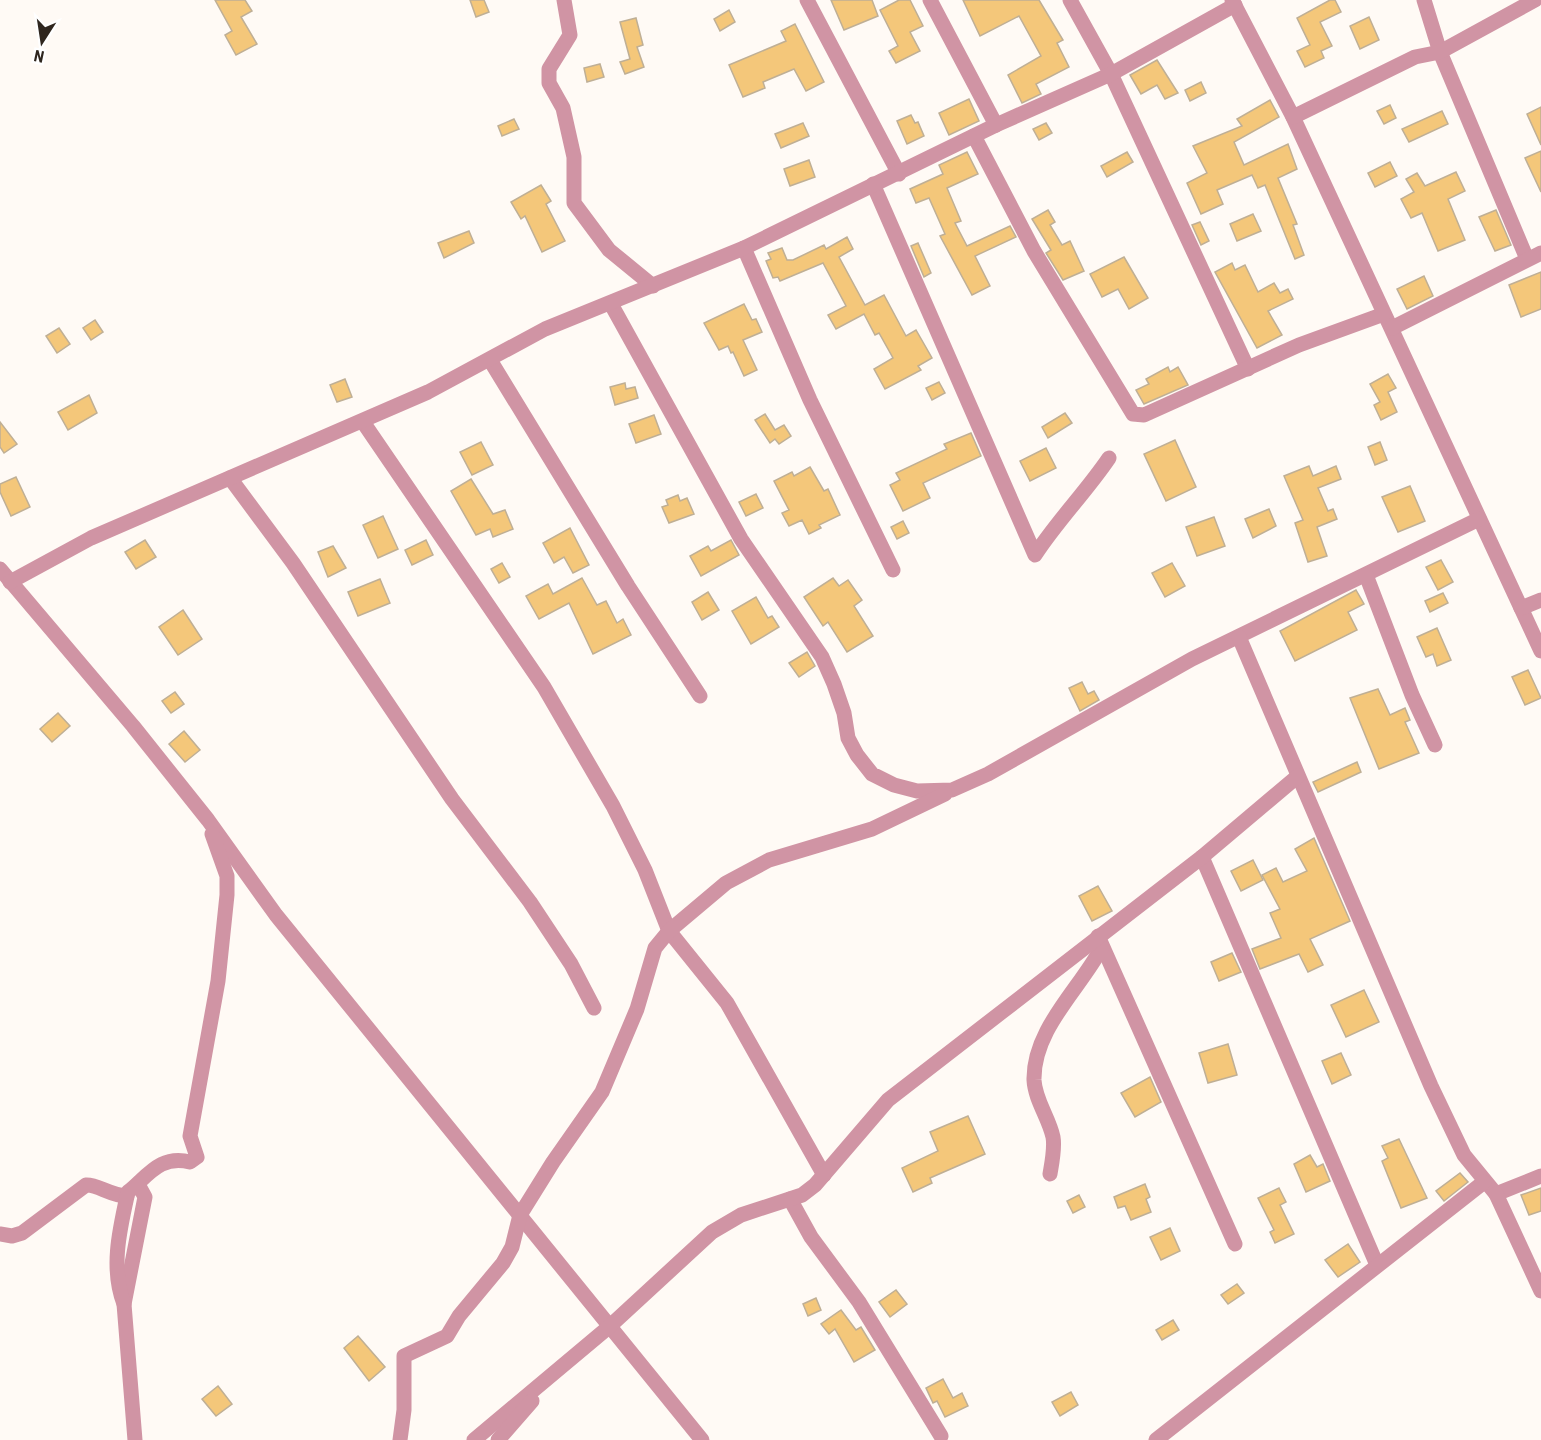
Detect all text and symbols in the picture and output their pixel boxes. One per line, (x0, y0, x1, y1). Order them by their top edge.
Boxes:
north arrow (12, 12, 72, 72)
text: N (32, 46, 46, 66)

